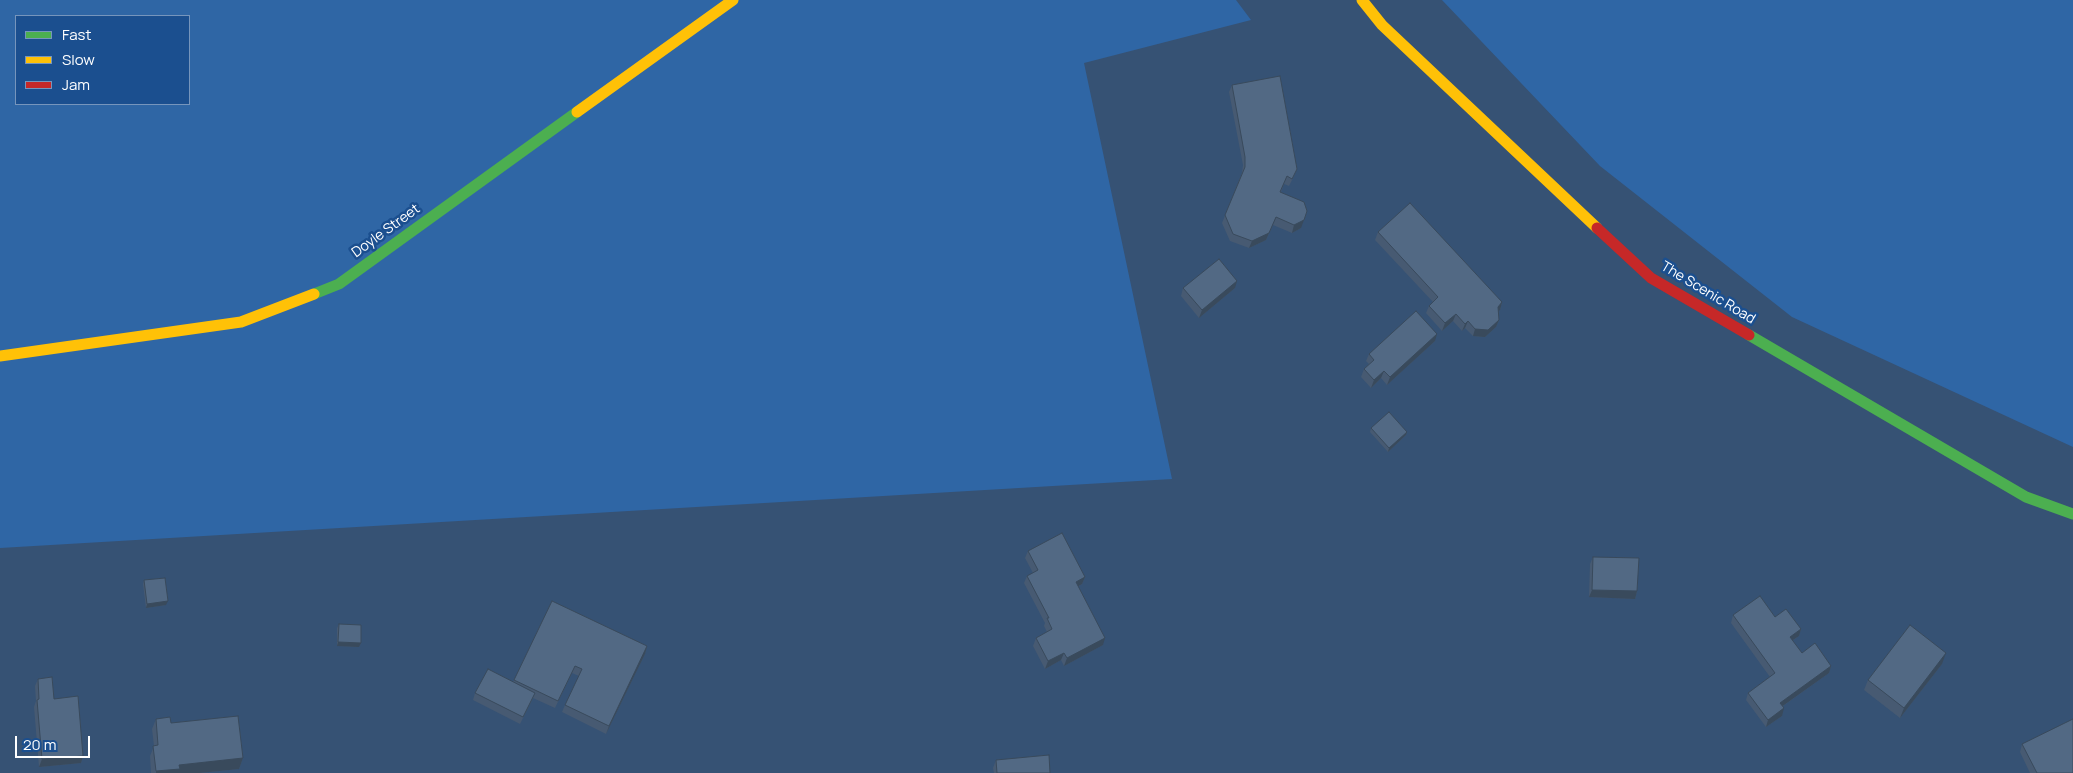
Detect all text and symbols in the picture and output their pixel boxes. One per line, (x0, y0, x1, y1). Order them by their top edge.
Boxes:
legend (15, 15, 190, 105)
text: Fast (62, 24, 91, 45)
text: Slow (62, 49, 95, 70)
text: Jam (62, 74, 90, 95)
street label: Doyle Street (349, 201, 423, 261)
street label: The Scenic Road (1658, 258, 1758, 328)
scale bar (18, 726, 92, 758)
text: 20 m (23, 734, 56, 755)

